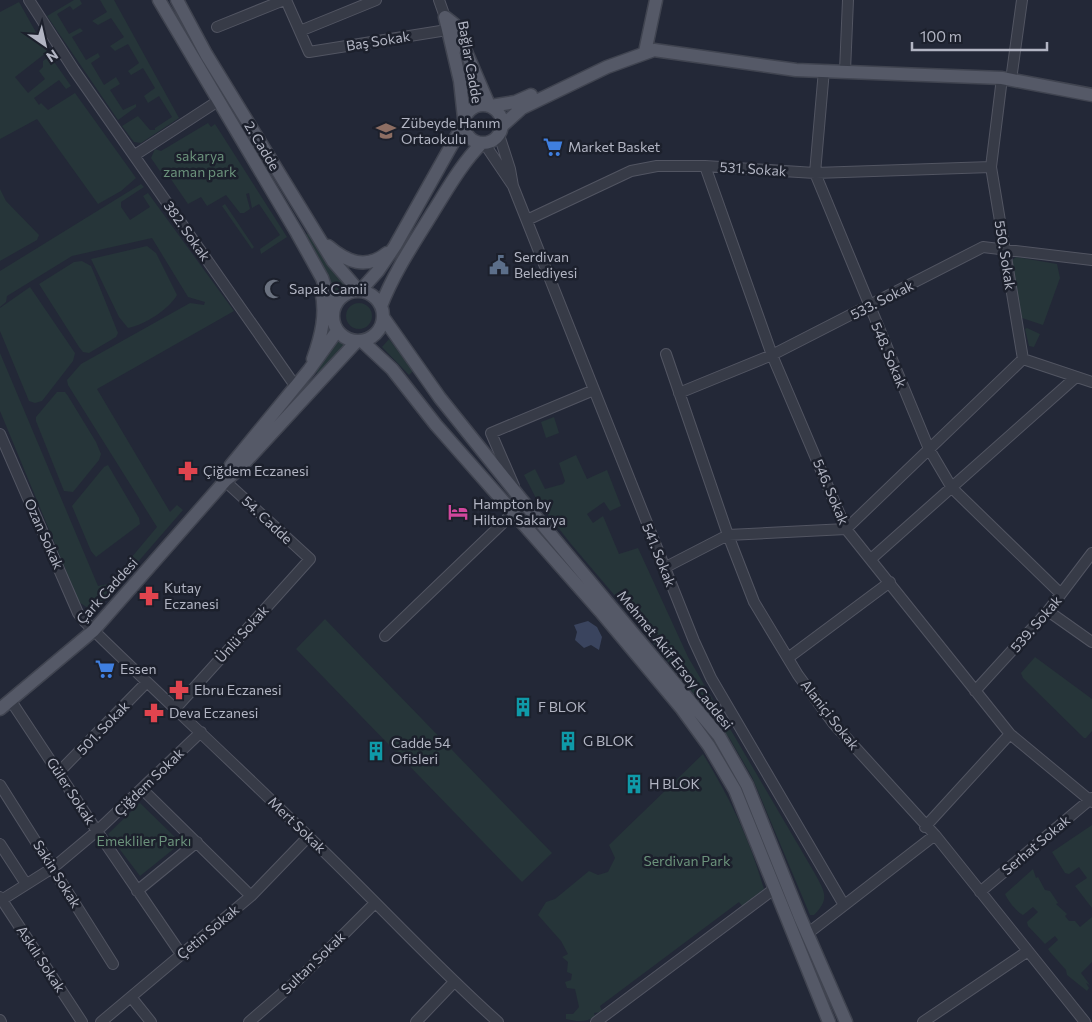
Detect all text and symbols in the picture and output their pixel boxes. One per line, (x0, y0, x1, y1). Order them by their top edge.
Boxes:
street label: Bağlar Cadde (455, 19, 486, 105)
north arrow (20, 20, 70, 70)
scale bar (912, 20, 1047, 52)
street label: Baş Sokak (345, 27, 412, 54)
text: 100 m (920, 27, 962, 45)
text: N (43, 46, 62, 66)
place label: Zübeyde Hanım Ortaokulu (401, 114, 501, 147)
street label: 2. Cadde (241, 118, 284, 173)
school or university icon: Zübeyde Hanım Ortaokulu (375, 120, 397, 142)
supermarket icon: Market Basket (542, 136, 564, 158)
place label: Market Basket (568, 138, 660, 155)
park label: sakarya zaman park (163, 147, 237, 180)
street label: 531. Sokak (719, 158, 787, 179)
street label: 382. Sokak (161, 197, 214, 264)
street label: 550. Sokak (992, 219, 1019, 291)
place label: Serdivan Belediyesi (514, 248, 577, 281)
public building icon: Serdivan Belediyesi (488, 254, 510, 276)
street label: 533. Sokak (847, 276, 917, 323)
mosque icon: Sapak Camii (263, 278, 285, 300)
place label: Sapak Camii (289, 280, 367, 297)
street label: 548. Sokak (868, 319, 911, 391)
street label: 546. Sokak (810, 456, 853, 528)
pharmacy icon: Çiğdem Eczanesi (177, 460, 199, 482)
place label: Çiğdem Eczanesi (203, 462, 309, 479)
street label: 54. Cadde (239, 492, 296, 547)
place label: Hampton by Hilton Sakarya (473, 495, 566, 528)
street label: Ozan Sokak (21, 496, 68, 572)
hotel icon: Hampton by Hilton Sakarya (447, 501, 469, 523)
street label: 541. Sokak (639, 521, 680, 589)
street label: Çark Caddesi (72, 554, 141, 627)
place label: Kutay Eczanesi (164, 579, 219, 612)
pharmacy icon: Kutay Eczanesi (138, 585, 160, 607)
street label: Mehmet Akif Ersoy Caddesi (614, 587, 737, 733)
street label: 539. Sokak (1006, 592, 1065, 655)
street label: Ünlü Sokak (211, 601, 272, 666)
supermarket icon: Essen (94, 658, 116, 680)
place label: Essen (120, 660, 156, 677)
street label: Alaniçi Sokak (798, 676, 863, 754)
pharmacy icon: Ebru Eczanesi (168, 679, 190, 701)
place label: Ebru Eczanesi (194, 681, 282, 698)
building icon: F BLOK (512, 696, 534, 718)
street label: 501. Sokak (73, 697, 133, 758)
place label: F BLOK (538, 698, 586, 715)
pharmacy icon: Deva Eczanesi (143, 702, 165, 724)
place label: Deva Eczanesi (169, 704, 258, 721)
building icon: G BLOK (557, 730, 579, 752)
place label: G BLOK (583, 732, 634, 749)
place label: Cadde 54 Ofisleri (391, 734, 451, 767)
building icon: Cadde 54 Ofisleri (365, 740, 387, 762)
street label: Çiğdem Sokak (110, 744, 187, 819)
street label: Güler Sokak (43, 754, 100, 828)
building icon: H BLOK (623, 773, 645, 795)
place label: H BLOK (649, 775, 700, 792)
street label: Mert Sokak (265, 793, 330, 857)
street label: Serhat Sokak (998, 811, 1074, 878)
park label: Emekliler Parkı (97, 832, 191, 849)
street label: Sakin Sokak (30, 837, 85, 911)
park label: Serdivan Park (644, 852, 731, 869)
street label: Çetin Sokak (173, 900, 243, 963)
street label: Askılı Sokak (14, 922, 70, 996)
street label: Sultan Sokak (277, 928, 348, 997)

